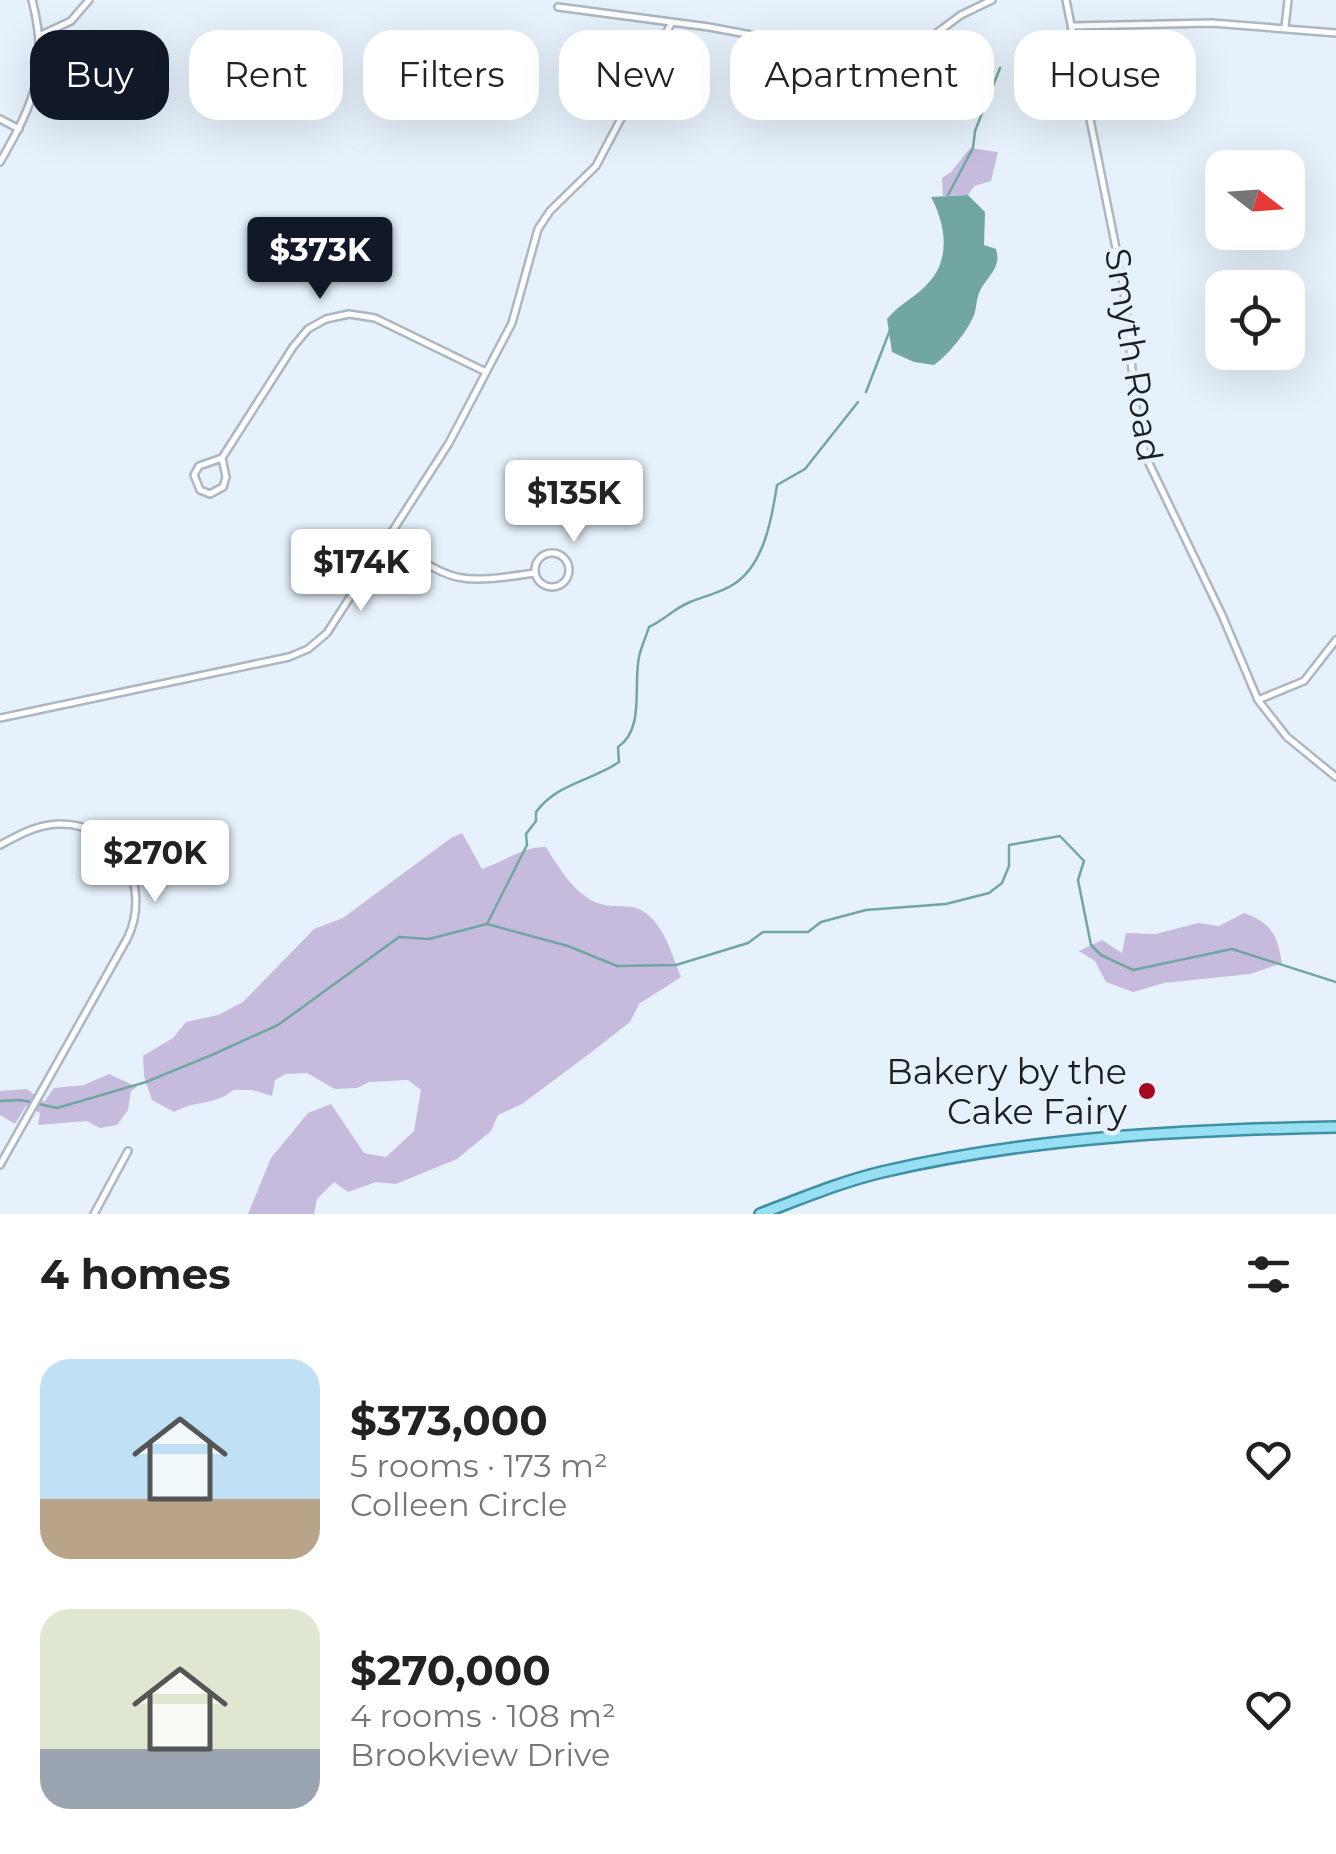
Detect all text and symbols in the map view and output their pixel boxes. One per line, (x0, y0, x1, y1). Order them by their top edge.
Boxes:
chip: Buy (30, 30, 169, 120)
chip: Rent (189, 30, 343, 120)
chip: Filters (363, 30, 539, 120)
chip: New (559, 30, 710, 120)
chip: Apartment (730, 30, 994, 120)
chip: House (1014, 30, 1196, 120)
north arrow (1205, 150, 1305, 250)
map controls (1205, 150, 1305, 370)
pin: $373K (250, 217, 390, 302)
text: $373K (269, 230, 371, 269)
street label: Smyth Road (1096, 245, 1172, 465)
button: locate (1205, 270, 1305, 370)
pin: $135K (504, 460, 644, 545)
text: $135K (527, 473, 621, 512)
pin: $174K (291, 529, 431, 614)
text: $174K (313, 542, 409, 581)
pin: $270K (85, 820, 225, 905)
text: $270K (103, 833, 207, 872)
place label: Bakery by the Cake Fairy (886, 1050, 1127, 1133)
marker: Bakery by the Cake Fairy (1136, 1080, 1158, 1102)
icon: filters (1241, 1247, 1296, 1302)
text: 4 homes (40, 1248, 231, 1300)
text: $373,000 (350, 1394, 548, 1446)
icon: home (120, 1399, 240, 1519)
icon: heart (1241, 1432, 1296, 1487)
text: 5 rooms · 173 m² (350, 1446, 608, 1485)
text: Colleen Circle (350, 1485, 567, 1524)
text: $270,000 (350, 1644, 551, 1696)
icon: home (120, 1649, 240, 1769)
icon: heart (1241, 1682, 1296, 1737)
text: 4 rooms · 108 m² (350, 1696, 616, 1735)
text: Brookview Drive (350, 1735, 610, 1774)

